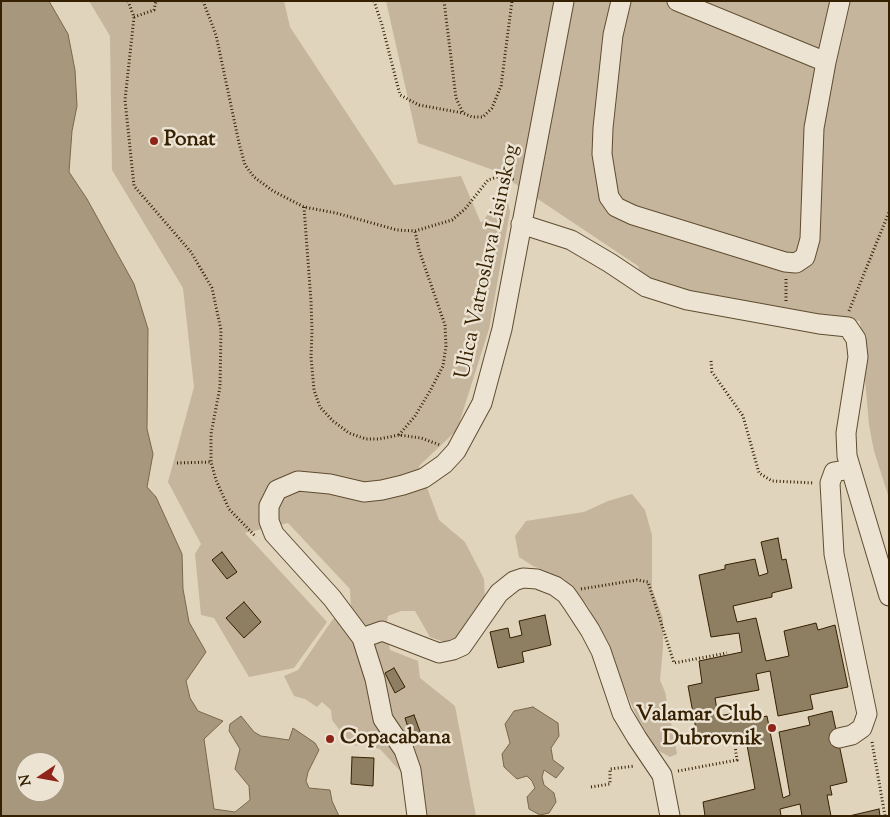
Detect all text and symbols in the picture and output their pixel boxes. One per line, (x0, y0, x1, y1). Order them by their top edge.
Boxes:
place label: Ponat (164, 128, 215, 154)
marker: Ponat (148, 135, 160, 147)
street label: Ulica Vatroslava Lisinskog (452, 142, 526, 382)
place label: Valamar Club Dubrovnik (636, 703, 762, 753)
marker: Valamar Club Dubrovnik (766, 722, 778, 734)
place label: Copacabana (340, 726, 451, 752)
marker: Copacabana (324, 733, 336, 745)
north arrow (15, 752, 65, 802)
text: N (15, 772, 37, 787)

